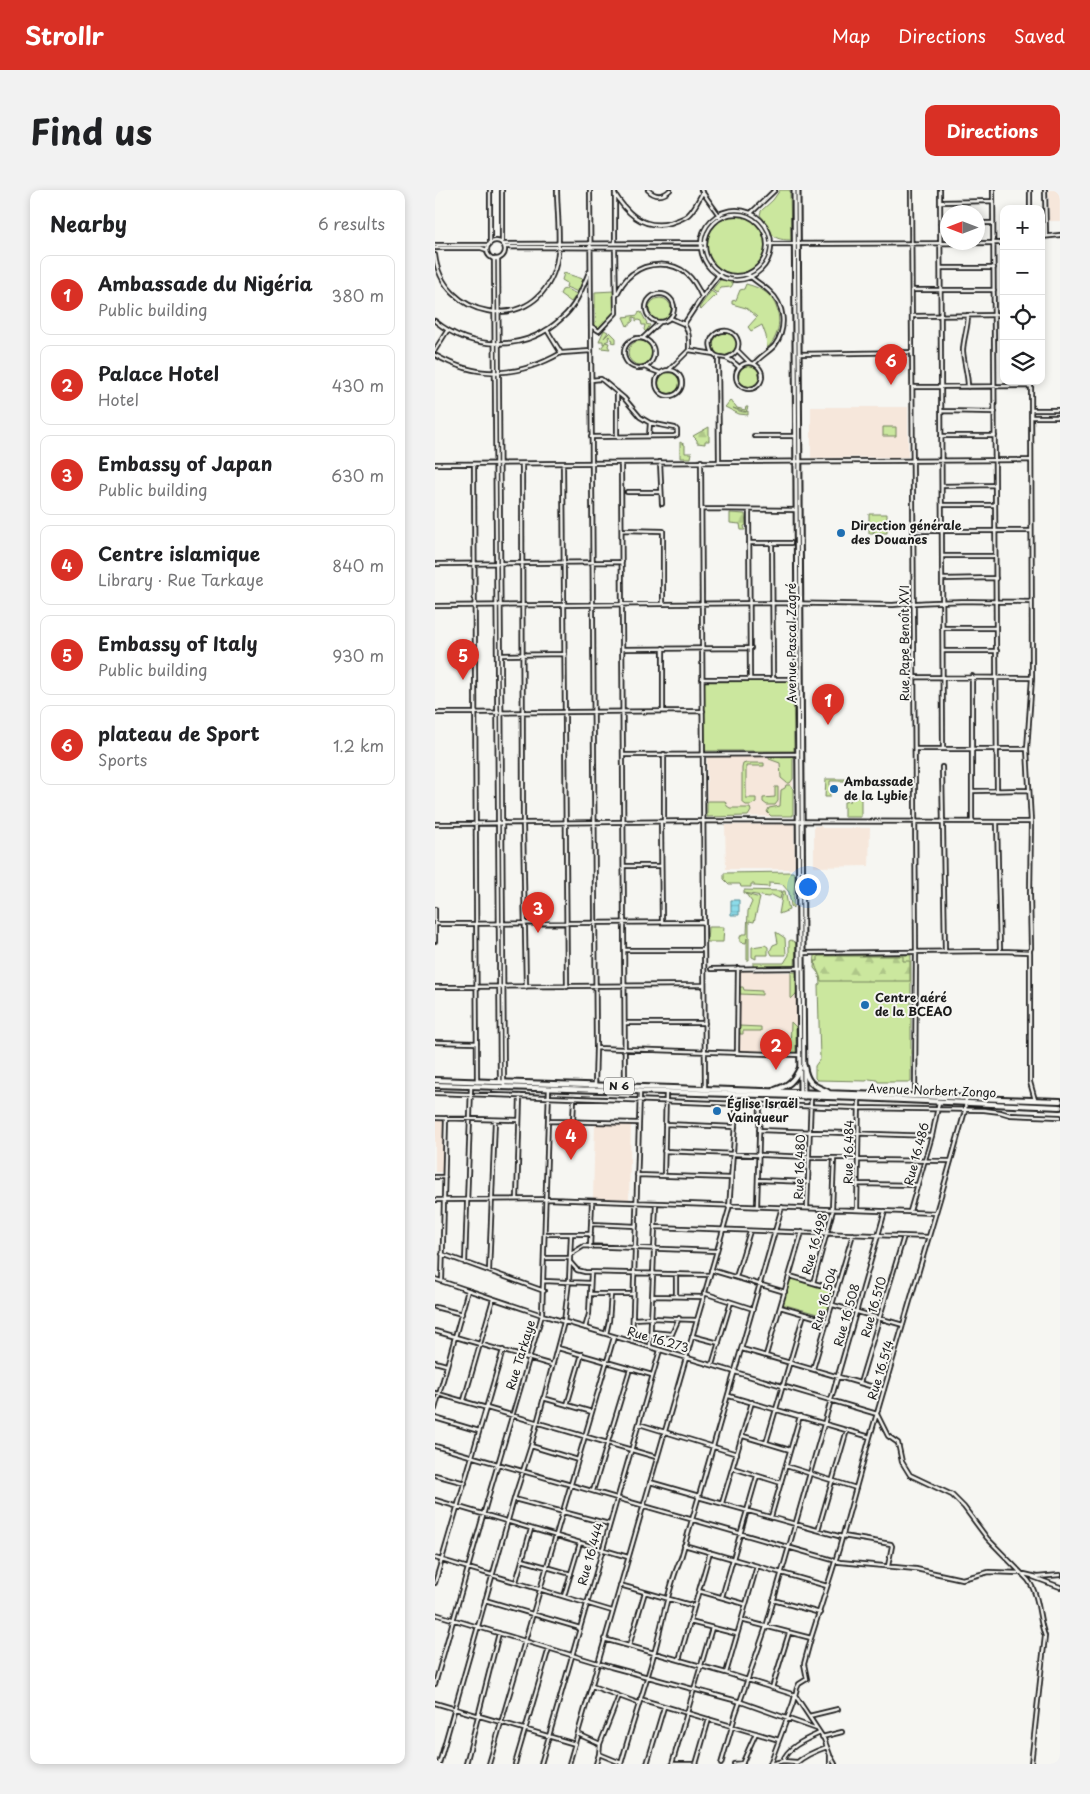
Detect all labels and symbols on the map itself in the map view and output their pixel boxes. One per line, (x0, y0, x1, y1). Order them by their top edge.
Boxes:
north arrow (940, 205, 985, 250)
pin: 6 (875, 344, 907, 385)
place label: Direction générale des Douanes (851, 516, 962, 548)
marker: Direction générale des Douanes (835, 527, 847, 539)
street label: Avenue Pascal Zagré (782, 583, 800, 703)
street label: Rue Pape Benoît XVI (895, 585, 913, 701)
pin: 5 (447, 639, 479, 680)
pin: 1 (812, 684, 844, 725)
place label: Ambassade de la Lybie (843, 772, 914, 804)
marker: Ambassade de la Lybie (828, 783, 840, 795)
your location (795, 874, 821, 900)
pin: 3 (522, 892, 554, 933)
place label: Centre aéré de la BCEAO (875, 988, 952, 1020)
marker: Centre aéré de la BCEAO (859, 999, 871, 1011)
pin: 2 (760, 1029, 792, 1070)
road number: N 6 (604, 1078, 634, 1094)
street label: Avenue Norbert Zongo (867, 1079, 997, 1101)
place label: Église Israël Vainqueur (727, 1094, 798, 1126)
marker: Église Israël Vainqueur (711, 1105, 723, 1117)
pin: 4 (555, 1119, 587, 1160)
street label: Rue 16.484 (838, 1120, 858, 1184)
street label: Rue 16.486 (899, 1120, 933, 1187)
street label: Rue 16.480 (789, 1134, 809, 1200)
street label: Rue 16.498 (797, 1211, 831, 1277)
street label: Rue 16.504 (806, 1265, 842, 1333)
street label: Rue 16.510 (856, 1274, 890, 1339)
street label: Rue 16.508 (828, 1281, 864, 1348)
street label: Rue Tarkaye (501, 1317, 539, 1392)
street label: Rue 16.273 (625, 1322, 691, 1356)
street label: Rue 16.514 (862, 1338, 898, 1402)
street label: Rue 16.444 (572, 1520, 608, 1587)

